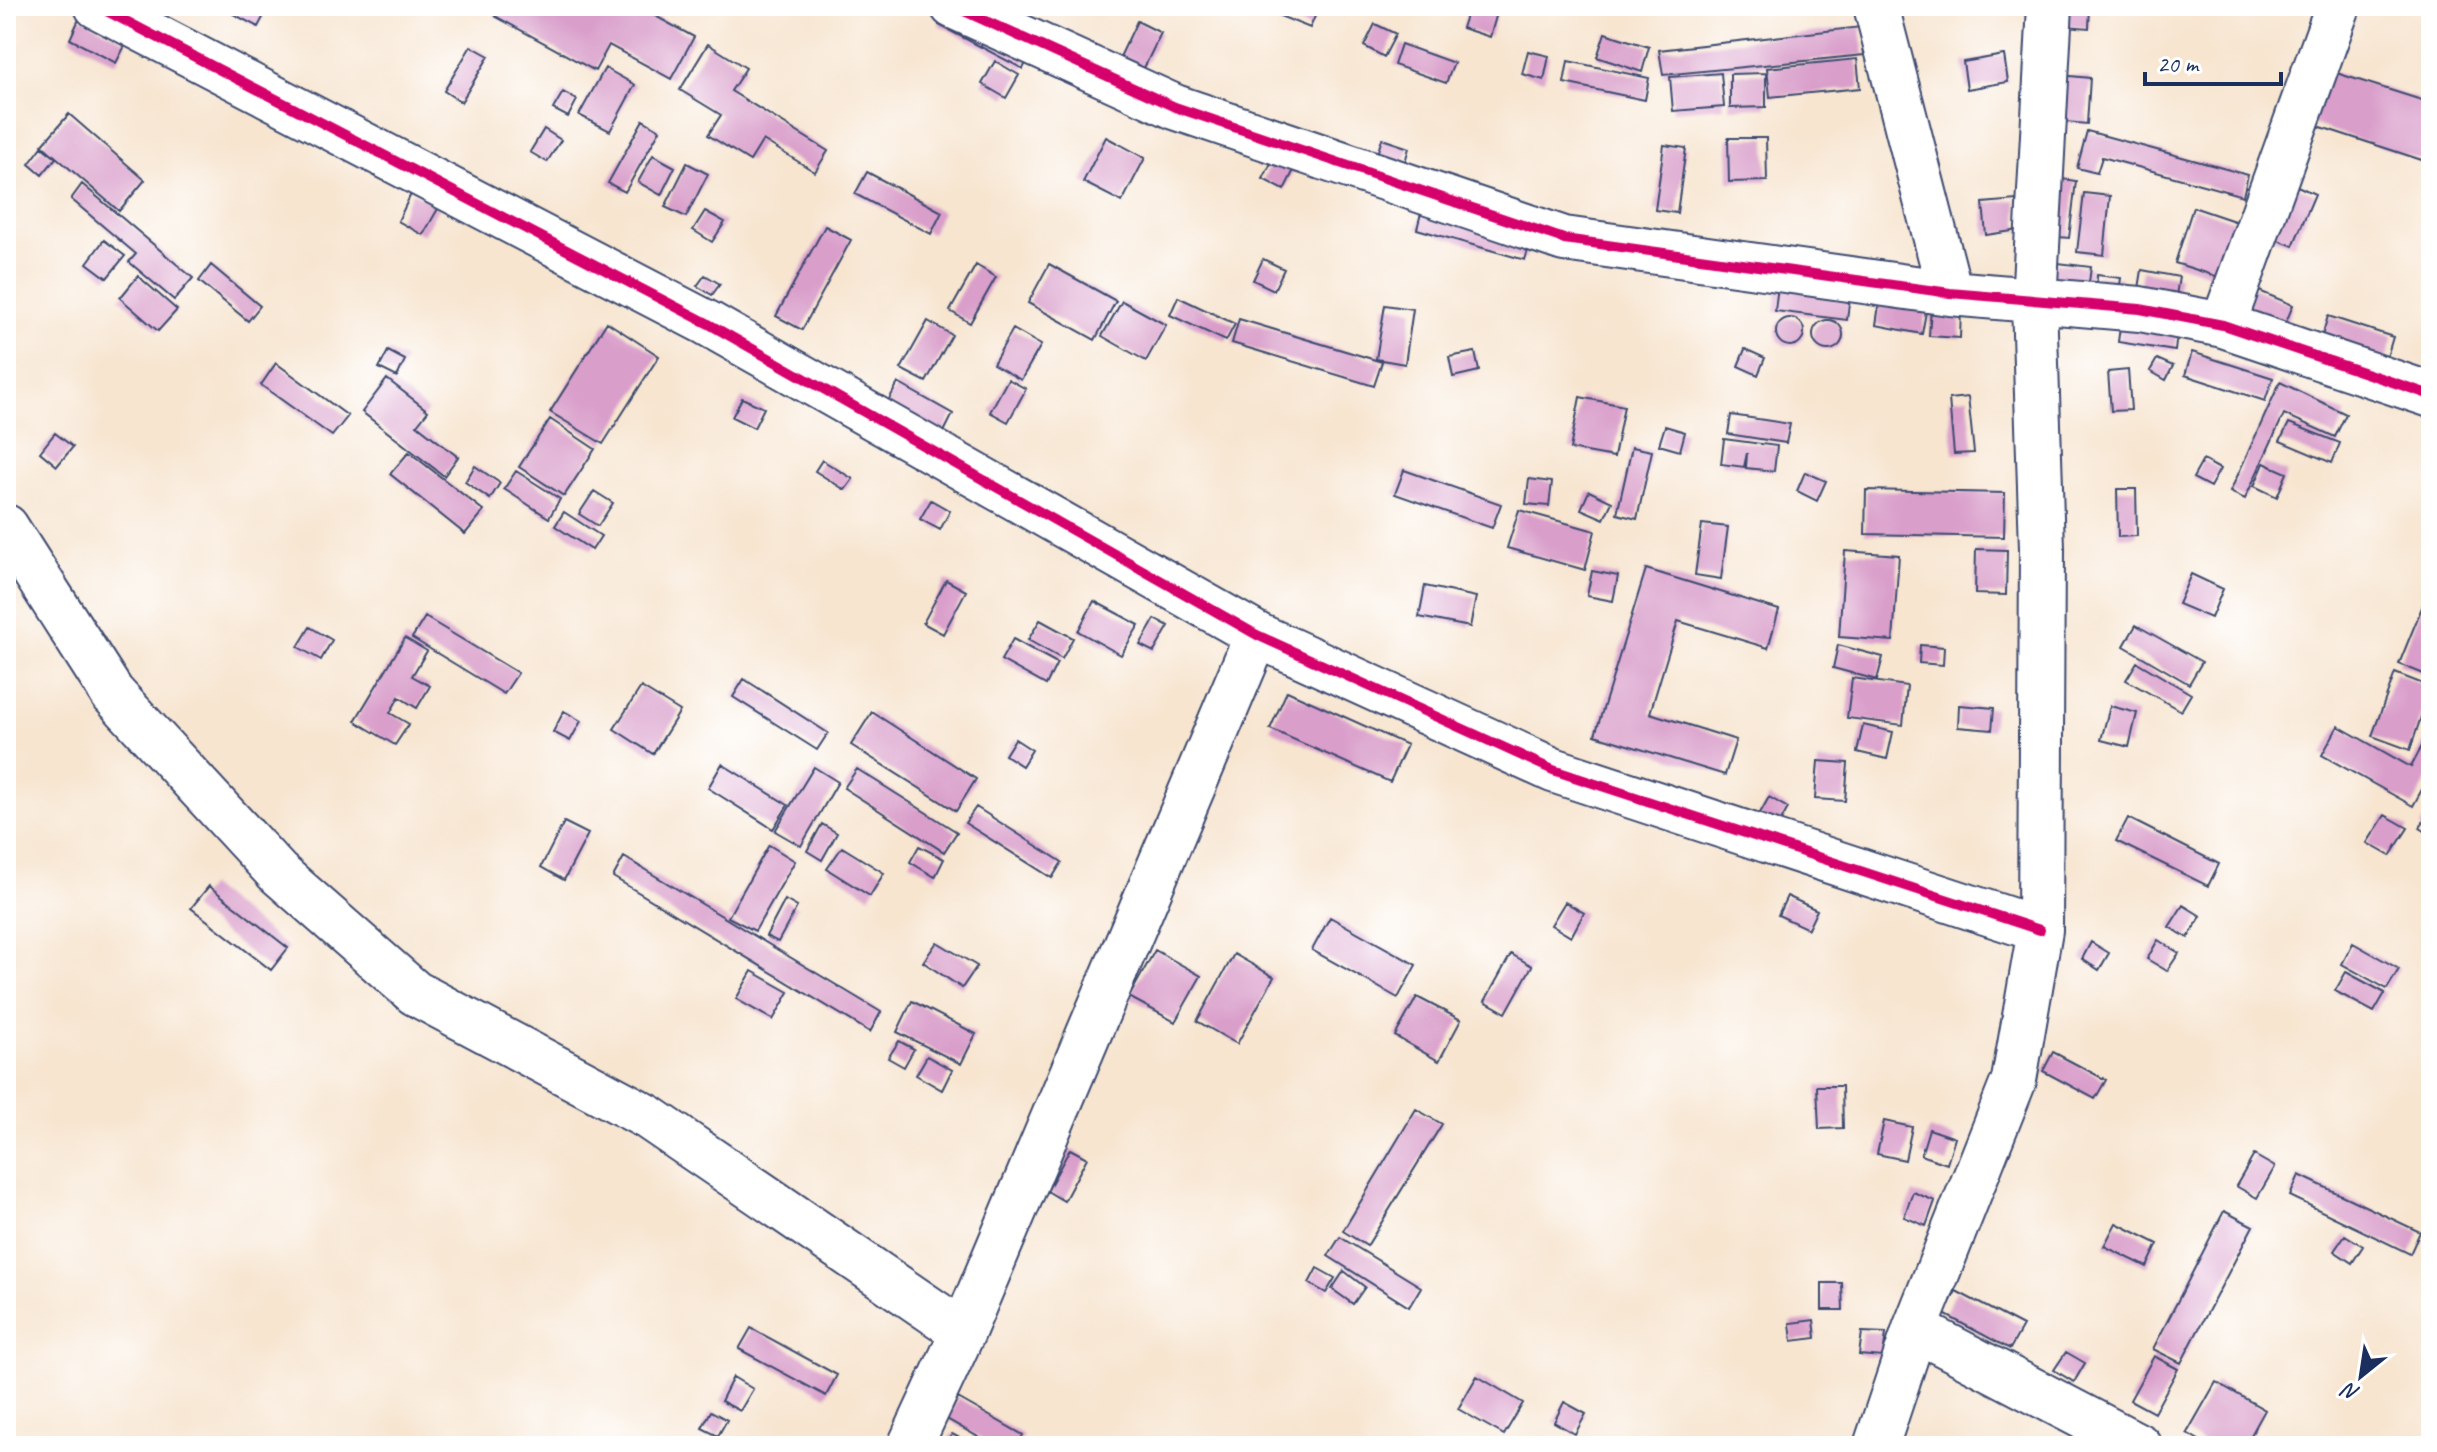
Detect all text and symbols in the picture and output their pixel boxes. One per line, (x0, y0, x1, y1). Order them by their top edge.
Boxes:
scale bar (2145, 36, 2281, 86)
text: 20 m (2157, 49, 2200, 79)
north arrow (2321, 1336, 2401, 1416)
text: N (2336, 1375, 2364, 1408)

